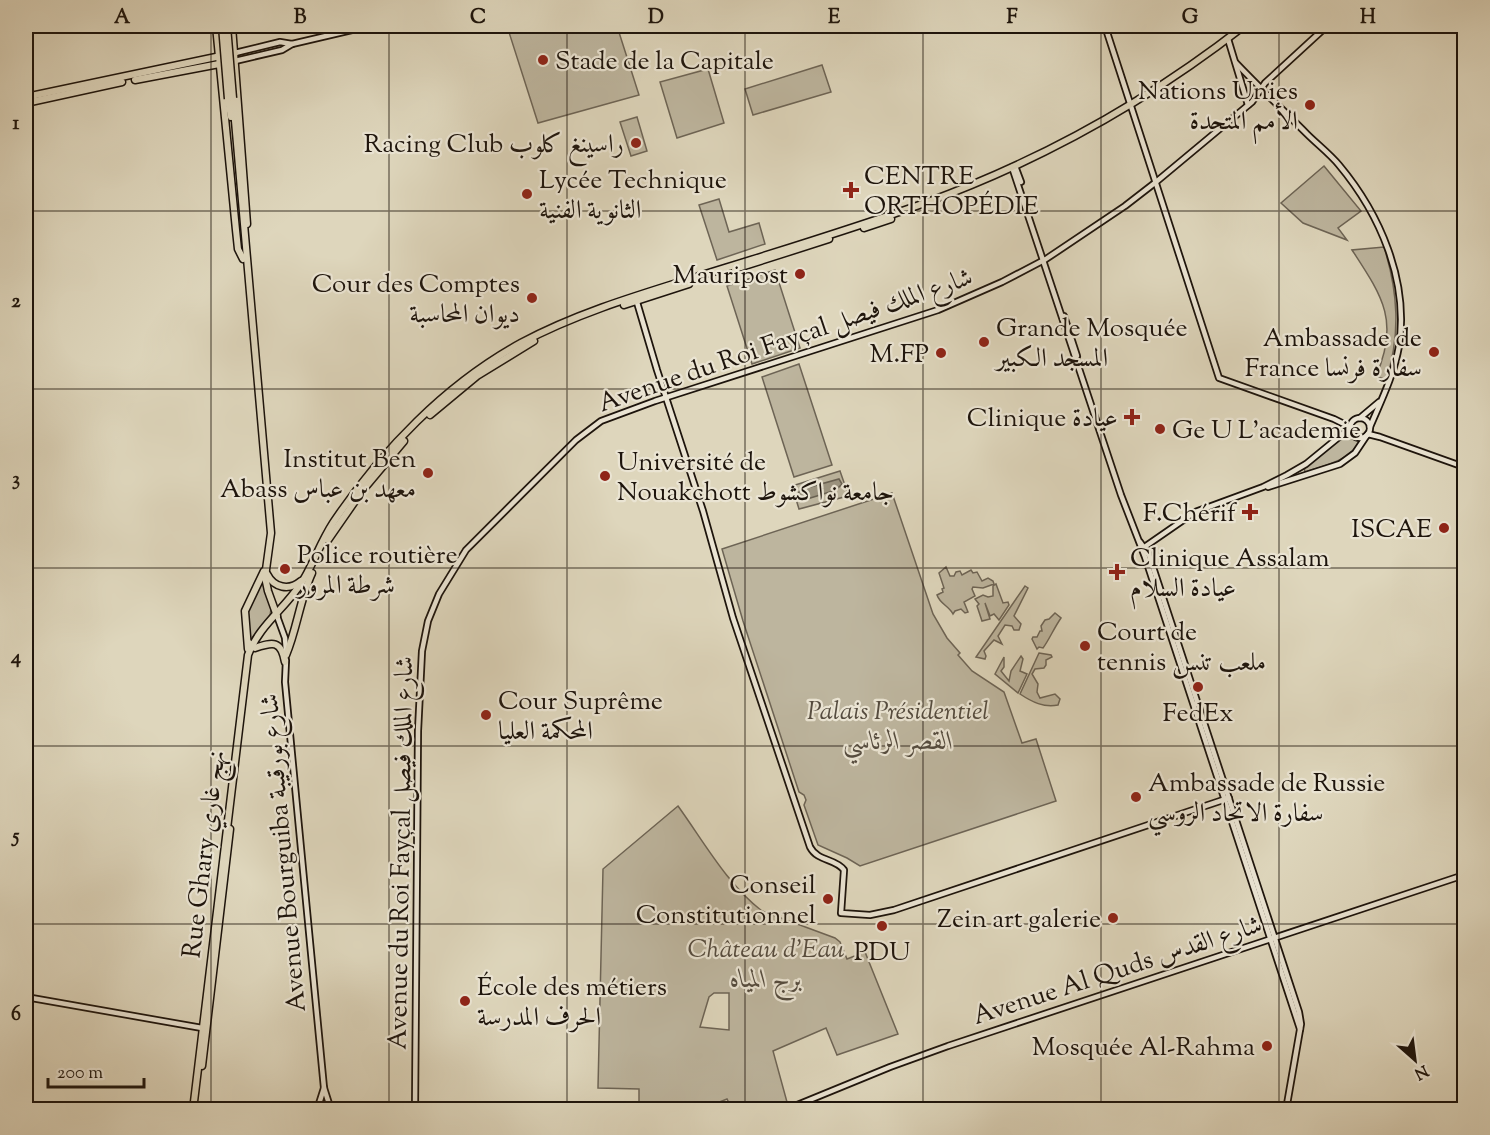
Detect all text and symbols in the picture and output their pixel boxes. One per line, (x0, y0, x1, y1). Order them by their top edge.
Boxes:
text: A (114, 4, 131, 33)
text: B (294, 4, 307, 33)
text: C (470, 4, 486, 33)
text: D (648, 4, 664, 33)
text: E (828, 4, 841, 33)
text: F (1006, 4, 1018, 33)
text: G (1182, 4, 1199, 33)
text: H (1360, 4, 1376, 33)
place label: Stade de la Capitale (555, 44, 774, 81)
marker: Stade de la Capitale (536, 53, 550, 67)
place label: Nations Unies الأمم المتحدة (1138, 74, 1298, 145)
marker: Nations Unies الأمم المتحدة (1303, 98, 1317, 112)
text: 1 (13, 110, 20, 139)
place label: Racing Club راسينغ كلوب (364, 127, 624, 167)
marker: Racing Club راسينغ كلوب (629, 136, 643, 150)
place label: CENTRE ORTHOPÉDIE (864, 159, 1039, 226)
place label: Lycée Technique الثانوية الفنية (539, 163, 727, 230)
marker: CENTRE ORTHOPÉDIE (842, 181, 860, 199)
marker: Lycée Technique الثانوية الفنية (520, 187, 534, 201)
place label: Mauripost (673, 258, 788, 295)
street label: Avenue du Roi Fayçal شارع الملك فيصل (594, 260, 978, 424)
place label: Cour des Comptes ديوان المحاسبة (312, 267, 520, 334)
marker: Mauripost (793, 267, 807, 281)
text: 2 (11, 288, 21, 317)
marker: Cour des Comptes ديوان المحاسبة (525, 291, 539, 305)
place label: Grande Mosquée المسجد الكبير (993, 311, 1188, 378)
place label: Ambassade de France سفارة فرنسا (1245, 321, 1422, 388)
marker: Grande Mosquée المسجد الكبير (977, 335, 991, 349)
place label: M.FP (869, 337, 929, 374)
marker: Ambassade de France سفارة فرنسا (1427, 345, 1441, 359)
marker: M.FP (934, 346, 948, 360)
place label: Clinique عيادة (967, 401, 1118, 438)
marker: Clinique عيادة (1123, 408, 1141, 426)
place label: Ge U L'academie (1172, 413, 1361, 450)
marker: Ge U L'academie (1153, 422, 1167, 436)
place label: Institut Ben Abass معهد بن عباس (220, 442, 416, 509)
place label: Université de Nouakchott جامعة نواكشوط (617, 445, 894, 512)
text: 3 (12, 466, 20, 495)
marker: Institut Ben Abass معهد بن عباس (421, 466, 435, 480)
marker: Université de Nouakchott جامعة نواكشوط (598, 469, 612, 483)
place label: F.Chérif (1143, 496, 1237, 533)
marker: F.Chérif (1241, 503, 1259, 521)
place label: ISCAE (1351, 512, 1432, 549)
marker: ISCAE (1437, 521, 1451, 535)
place label: Police routière شرطة المرور (294, 538, 458, 605)
place label: Clinique Assalam عيادة السلام (1130, 541, 1329, 610)
marker: Police routière شرطة المرور (278, 562, 292, 576)
marker: Clinique Assalam عيادة السلام (1108, 563, 1126, 581)
place label: Court de tennis ملعب تنس (1097, 615, 1266, 682)
marker: Court de tennis ملعب تنس (1078, 639, 1092, 653)
text: 4 (10, 644, 21, 673)
street label: Avenue du Roi Fayçal شارع الملك فيصل (381, 656, 425, 1050)
marker: FedEx (1191, 680, 1205, 694)
place label: Cour Suprême المحكمة العليا (498, 684, 663, 751)
street label: Avenue Bourguiba شارع بورقيبة (252, 692, 318, 1014)
park label: Palais Présidentiel القصر الرئاسي (807, 694, 989, 764)
place label: FedEx (1163, 696, 1233, 733)
marker: Cour Suprême المحكمة العليا (479, 708, 493, 722)
street label: Rue Ghary نهج غاري (174, 748, 240, 961)
place label: Ambassade de Russie سفارة الاتحاد الروسي (1148, 766, 1385, 836)
marker: Ambassade de Russie سفارة الاتحاد الروسي (1129, 790, 1143, 804)
text: 5 (11, 823, 20, 852)
place label: Conseil Constitutionnel (636, 868, 816, 935)
marker: Conseil Constitutionnel (821, 892, 835, 906)
place label: Zein art galerie (937, 902, 1101, 939)
street label: Avenue Al Quds شارع القدس (968, 907, 1268, 1037)
marker: Zein art galerie (1106, 911, 1120, 925)
marker: PDU (875, 919, 889, 933)
park label: Château d'Eau برج المياه (688, 932, 845, 1002)
place label: PDU (854, 935, 910, 972)
place label: École des métiers الحرف المدرسة (477, 970, 667, 1037)
marker: École des métiers الحرف المدرسة (458, 994, 472, 1008)
text: 6 (11, 1001, 21, 1030)
place label: Mosquée Al-Rahma (1032, 1030, 1255, 1067)
north arrow (1385, 1030, 1445, 1090)
marker: Mosquée Al-Rahma (1260, 1039, 1274, 1053)
scale bar (48, 1051, 144, 1089)
text: N (1410, 1058, 1432, 1084)
text: 200 m (57, 1061, 103, 1087)

